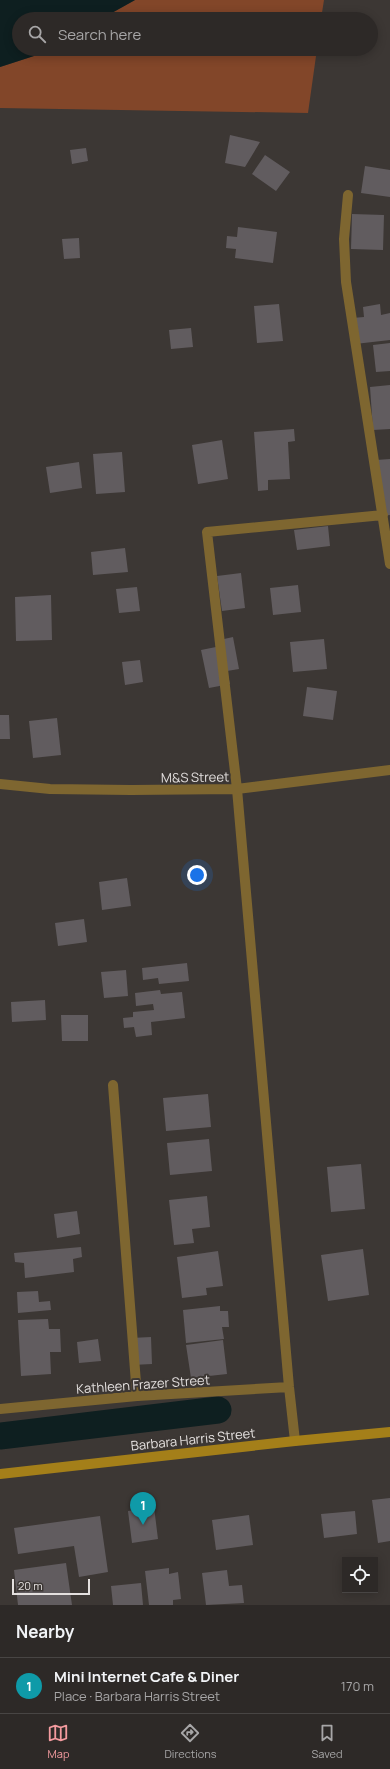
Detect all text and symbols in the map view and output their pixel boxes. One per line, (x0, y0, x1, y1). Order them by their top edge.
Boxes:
search box (12, 12, 378, 56)
icon: search (26, 23, 48, 45)
text: Search here (58, 24, 141, 45)
street label: M&S Street (161, 767, 229, 787)
your location (187, 865, 207, 885)
street label: Kathleen Frazer Street (76, 1370, 210, 1398)
street label: Barbara Harris Street (130, 1424, 256, 1454)
pin: 1 (130, 1492, 156, 1525)
map controls (342, 1557, 378, 1593)
button: locate (342, 1557, 378, 1593)
scale bar (12, 1577, 90, 1596)
text: 20 m (18, 1578, 43, 1593)
text: Nearby (16, 1620, 74, 1643)
text: Mini Internet Cafe & Diner (54, 1666, 239, 1687)
text: 1 (26, 1677, 32, 1695)
text: 170 m (341, 1677, 374, 1695)
text: Place · Barbara Harris Street (54, 1687, 220, 1705)
tab: Map (47, 1722, 69, 1761)
tab: Directions (164, 1722, 217, 1761)
tab: Saved (312, 1722, 343, 1761)

